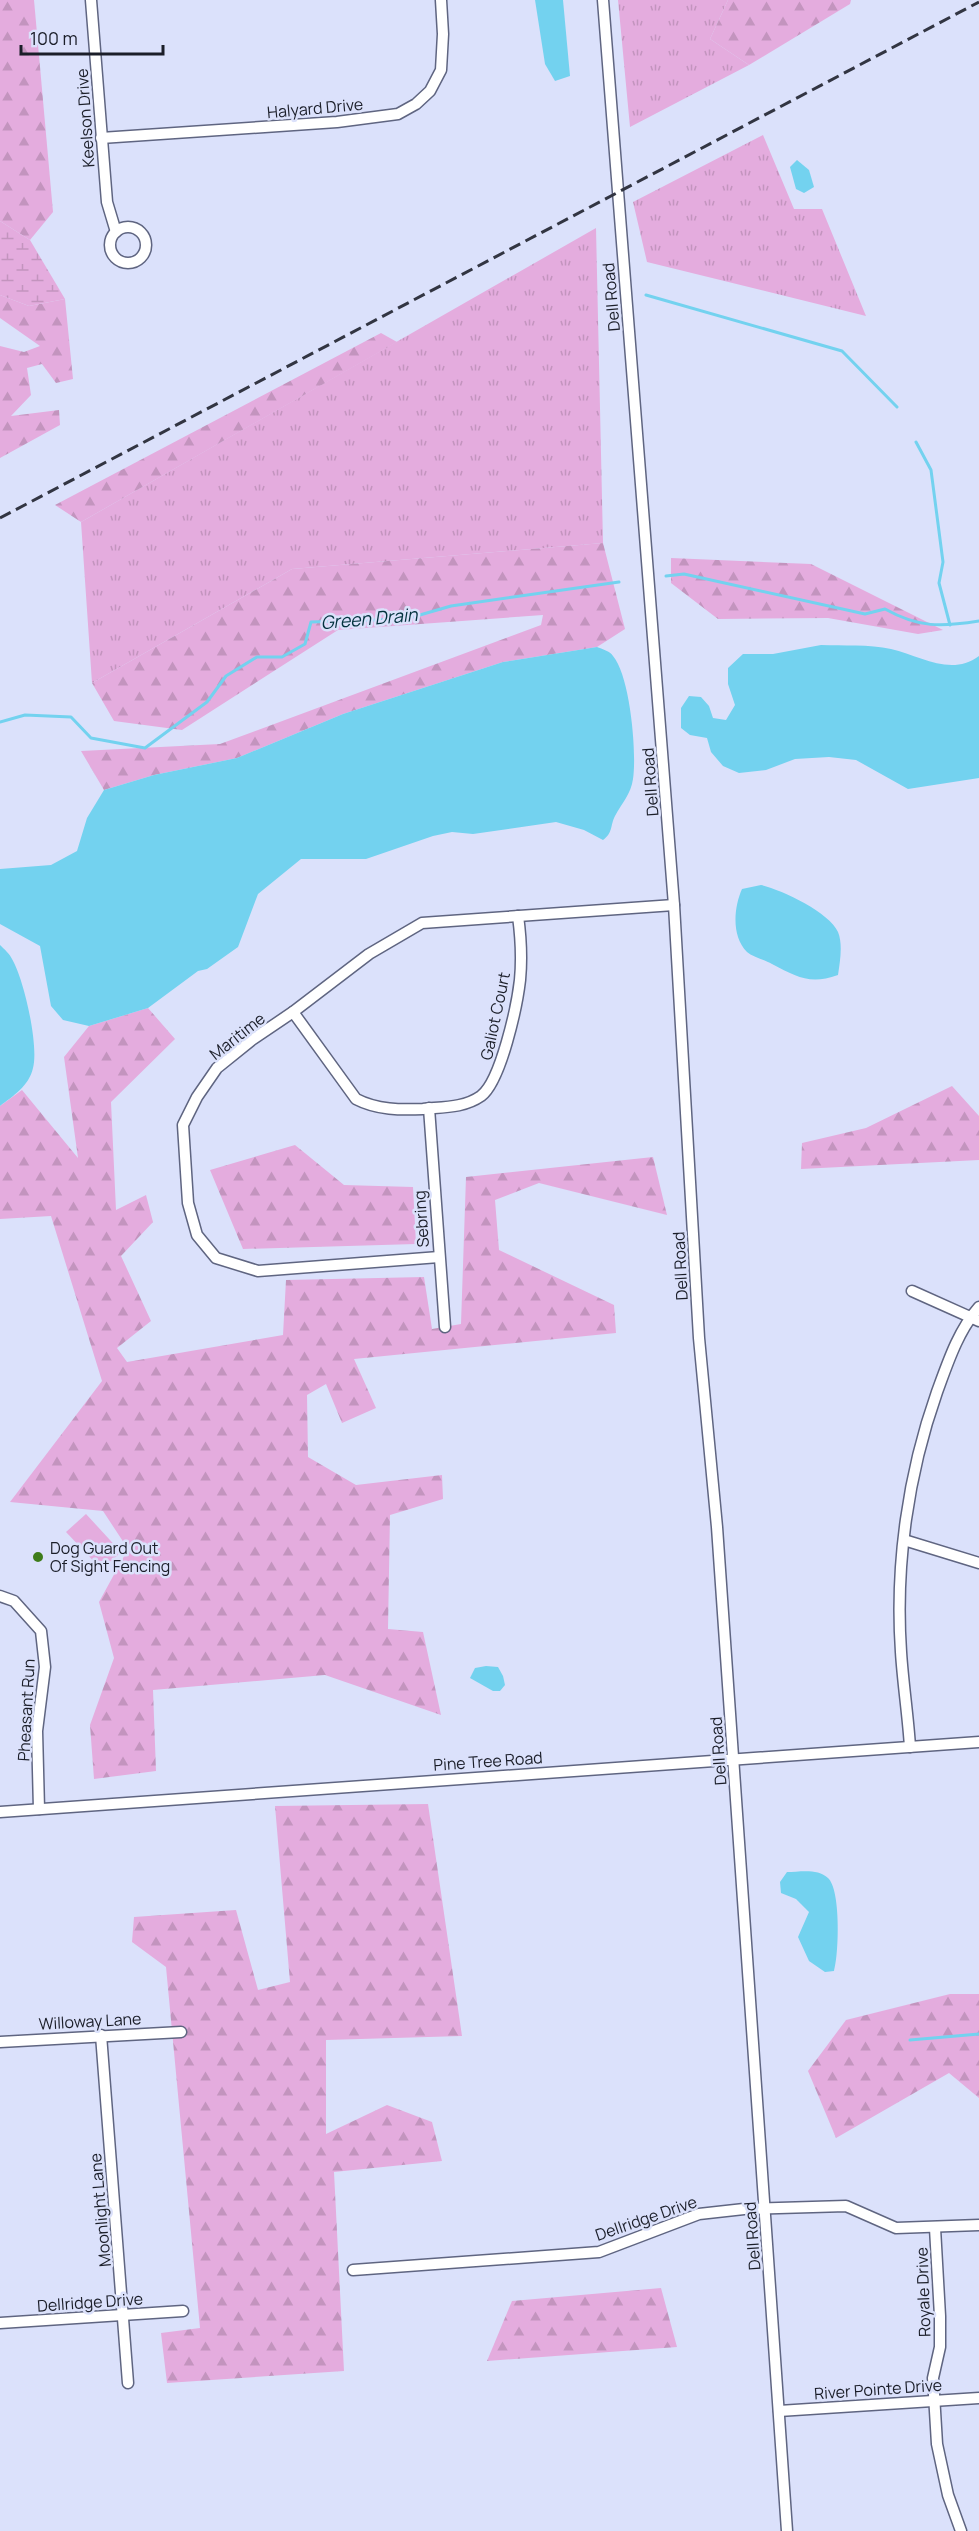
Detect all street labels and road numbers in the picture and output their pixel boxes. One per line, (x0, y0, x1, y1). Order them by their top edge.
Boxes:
street label: Keelson Drive (71, 68, 99, 168)
street label: Halyard Drive (266, 93, 364, 123)
street label: Dell Road (597, 262, 625, 332)
street label: Dell Road (637, 747, 663, 817)
street label: Galiot Court (475, 970, 515, 1062)
street label: Maritime (205, 1007, 269, 1065)
street label: Sebring (408, 1190, 434, 1248)
street label: Dell Road (667, 1231, 693, 1301)
street label: Pheasant Run (12, 1658, 40, 1762)
street label: Dell Road (705, 1716, 731, 1786)
street label: Pine Tree Road (433, 1746, 543, 1776)
street label: Willoway Lane (38, 2007, 142, 2035)
street label: Moonlight Lane (84, 2152, 116, 2268)
street label: Dellridge Drive (592, 2190, 700, 2246)
street label: Dell Road (739, 2201, 765, 2271)
street label: Royale Drive (910, 2247, 936, 2337)
street label: Dellridge Drive (36, 2287, 144, 2317)
street label: River Pointe Drive (813, 2374, 943, 2404)

